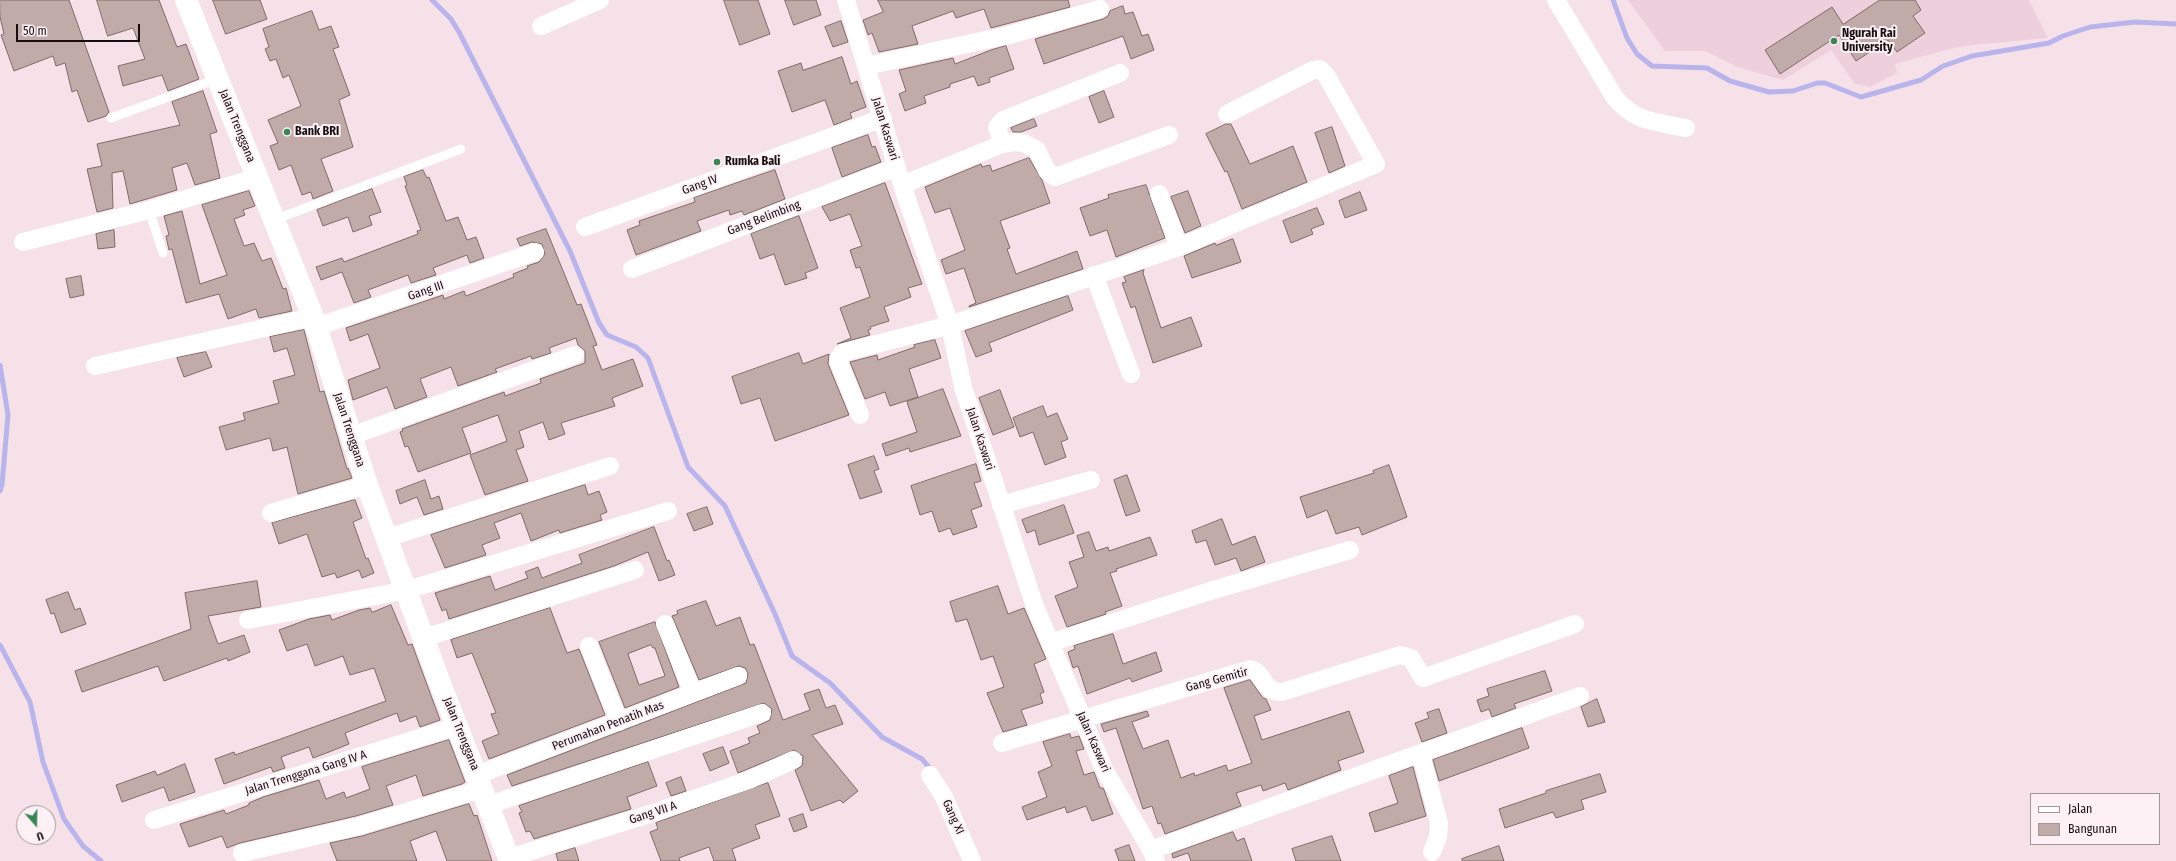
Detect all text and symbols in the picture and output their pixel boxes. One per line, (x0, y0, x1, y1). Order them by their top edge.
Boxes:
scale bar (18, 16, 142, 42)
text: 50 m (23, 24, 47, 38)
place label: Ngurah Rai University (1842, 27, 1896, 55)
marker: Ngurah Rai University (1829, 36, 1839, 46)
street label: Jalan Trenggana (216, 87, 258, 165)
street label: Jalan Kaswari (869, 96, 901, 162)
place label: Bank BRI (295, 125, 339, 139)
marker: Bank BRI (282, 127, 292, 137)
place label: Rumka Bali (725, 155, 780, 169)
marker: Rumka Bali (712, 157, 722, 167)
street label: Gang IV (680, 172, 720, 198)
street label: Gang Belimbing (726, 198, 802, 238)
street label: Gang III (406, 278, 446, 304)
street label: Jalan Trenggana (330, 391, 368, 469)
street label: Jalan Kaswari (963, 406, 997, 472)
street label: Gang Gemitir (1184, 665, 1250, 695)
street label: Jalan Trenggana (440, 695, 482, 773)
street label: Perumahan Penatih Mas (550, 698, 666, 754)
street label: Jalan Kaswari (1073, 709, 1113, 775)
street label: Jalan Trenggana Gang IV A (243, 748, 369, 798)
legend (2030, 793, 2160, 845)
street label: Gang XI (939, 797, 967, 837)
street label: Gang VII A (627, 799, 679, 827)
text: Jalan (2068, 802, 2092, 816)
north arrow (16, 805, 56, 845)
text: Bangunan (2068, 822, 2117, 836)
text: U (35, 829, 45, 843)

